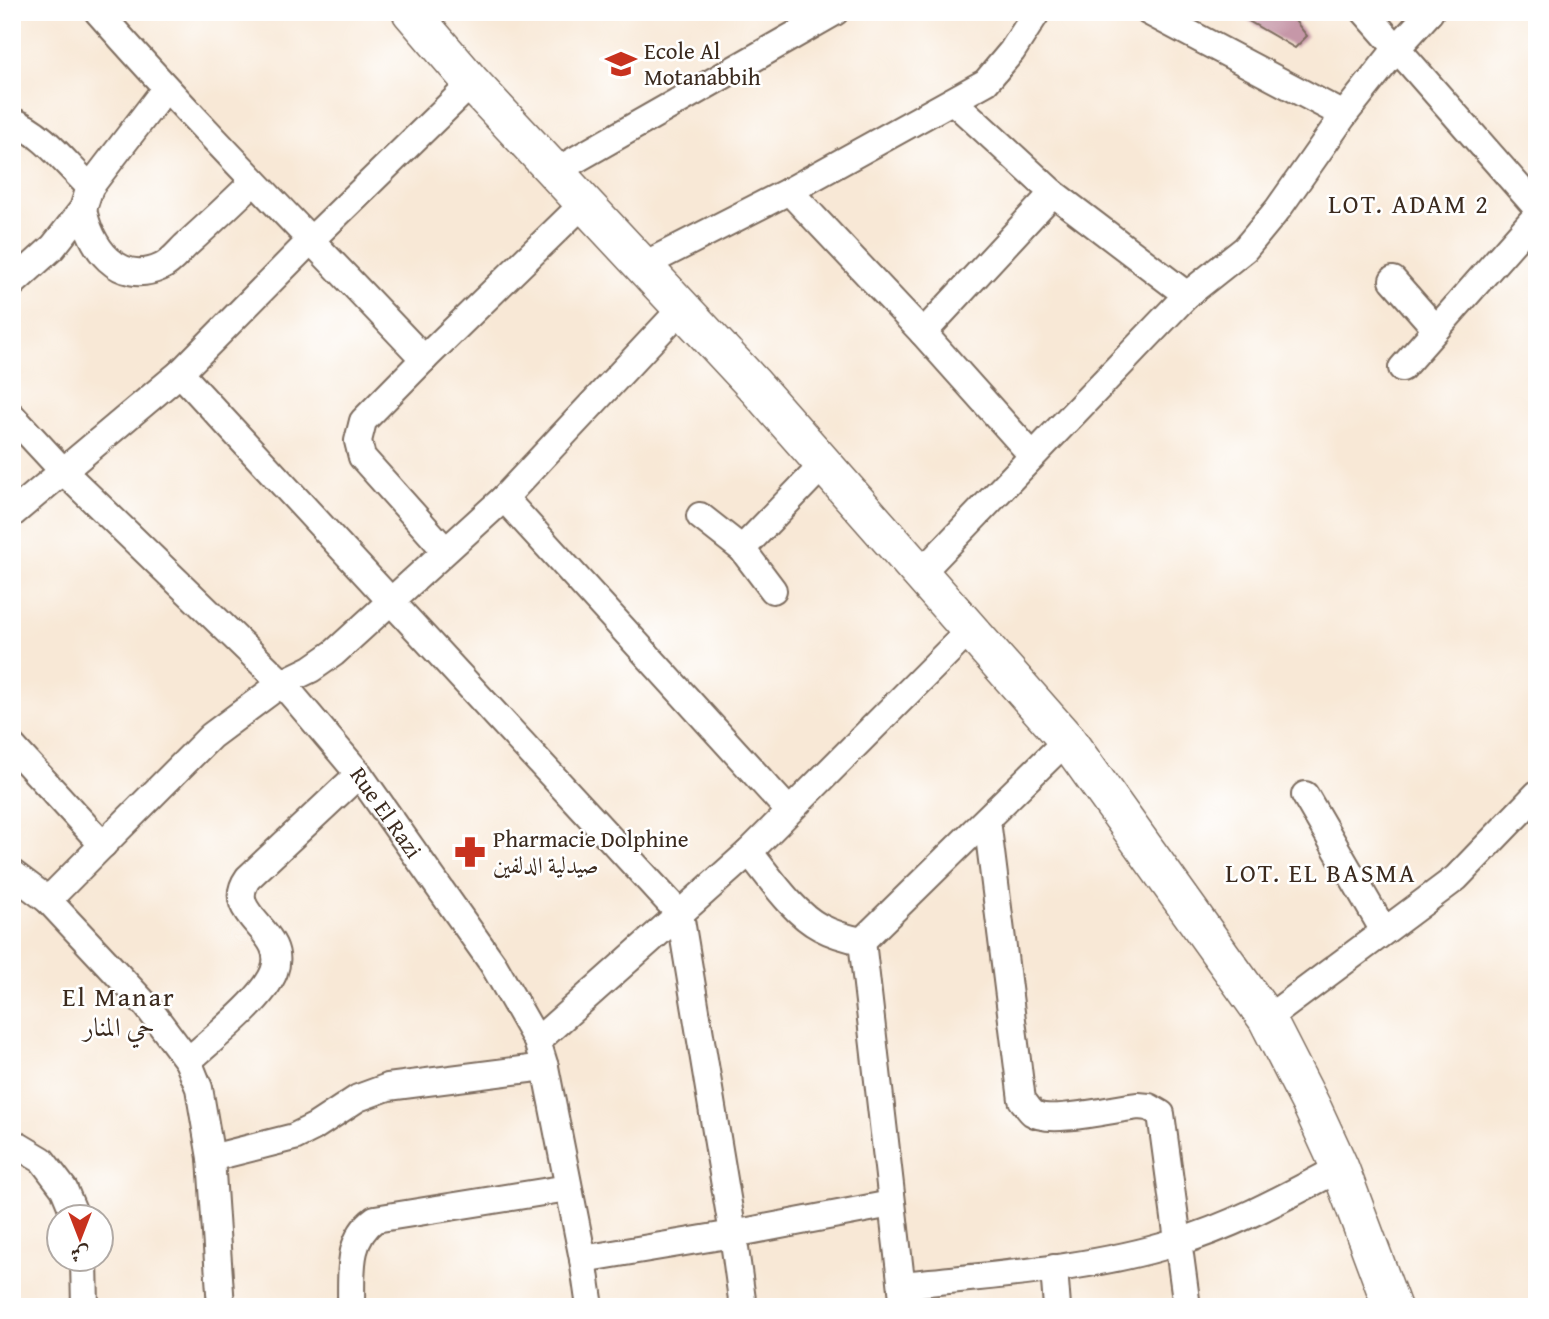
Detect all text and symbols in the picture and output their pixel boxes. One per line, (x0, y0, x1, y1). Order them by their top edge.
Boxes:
place label: Ecole Al Motanabbih (644, 34, 761, 93)
school or university icon: Ecole Al Motanabbih (604, 47, 638, 81)
district label: LOT. ADAM 2 (1328, 184, 1490, 223)
street label: Rue El Razi (343, 760, 430, 865)
place label: Pharmacie Dolphine صيدلية الدلفين (493, 822, 688, 881)
pharmacy icon: Pharmacie Dolphine صيدلية الدلفين (453, 835, 487, 869)
district label: LOT. EL BASMA (1225, 853, 1417, 892)
district label: El Manar حي المنار (62, 977, 176, 1049)
north arrow (46, 1204, 116, 1274)
text: ش (71, 1241, 89, 1269)

